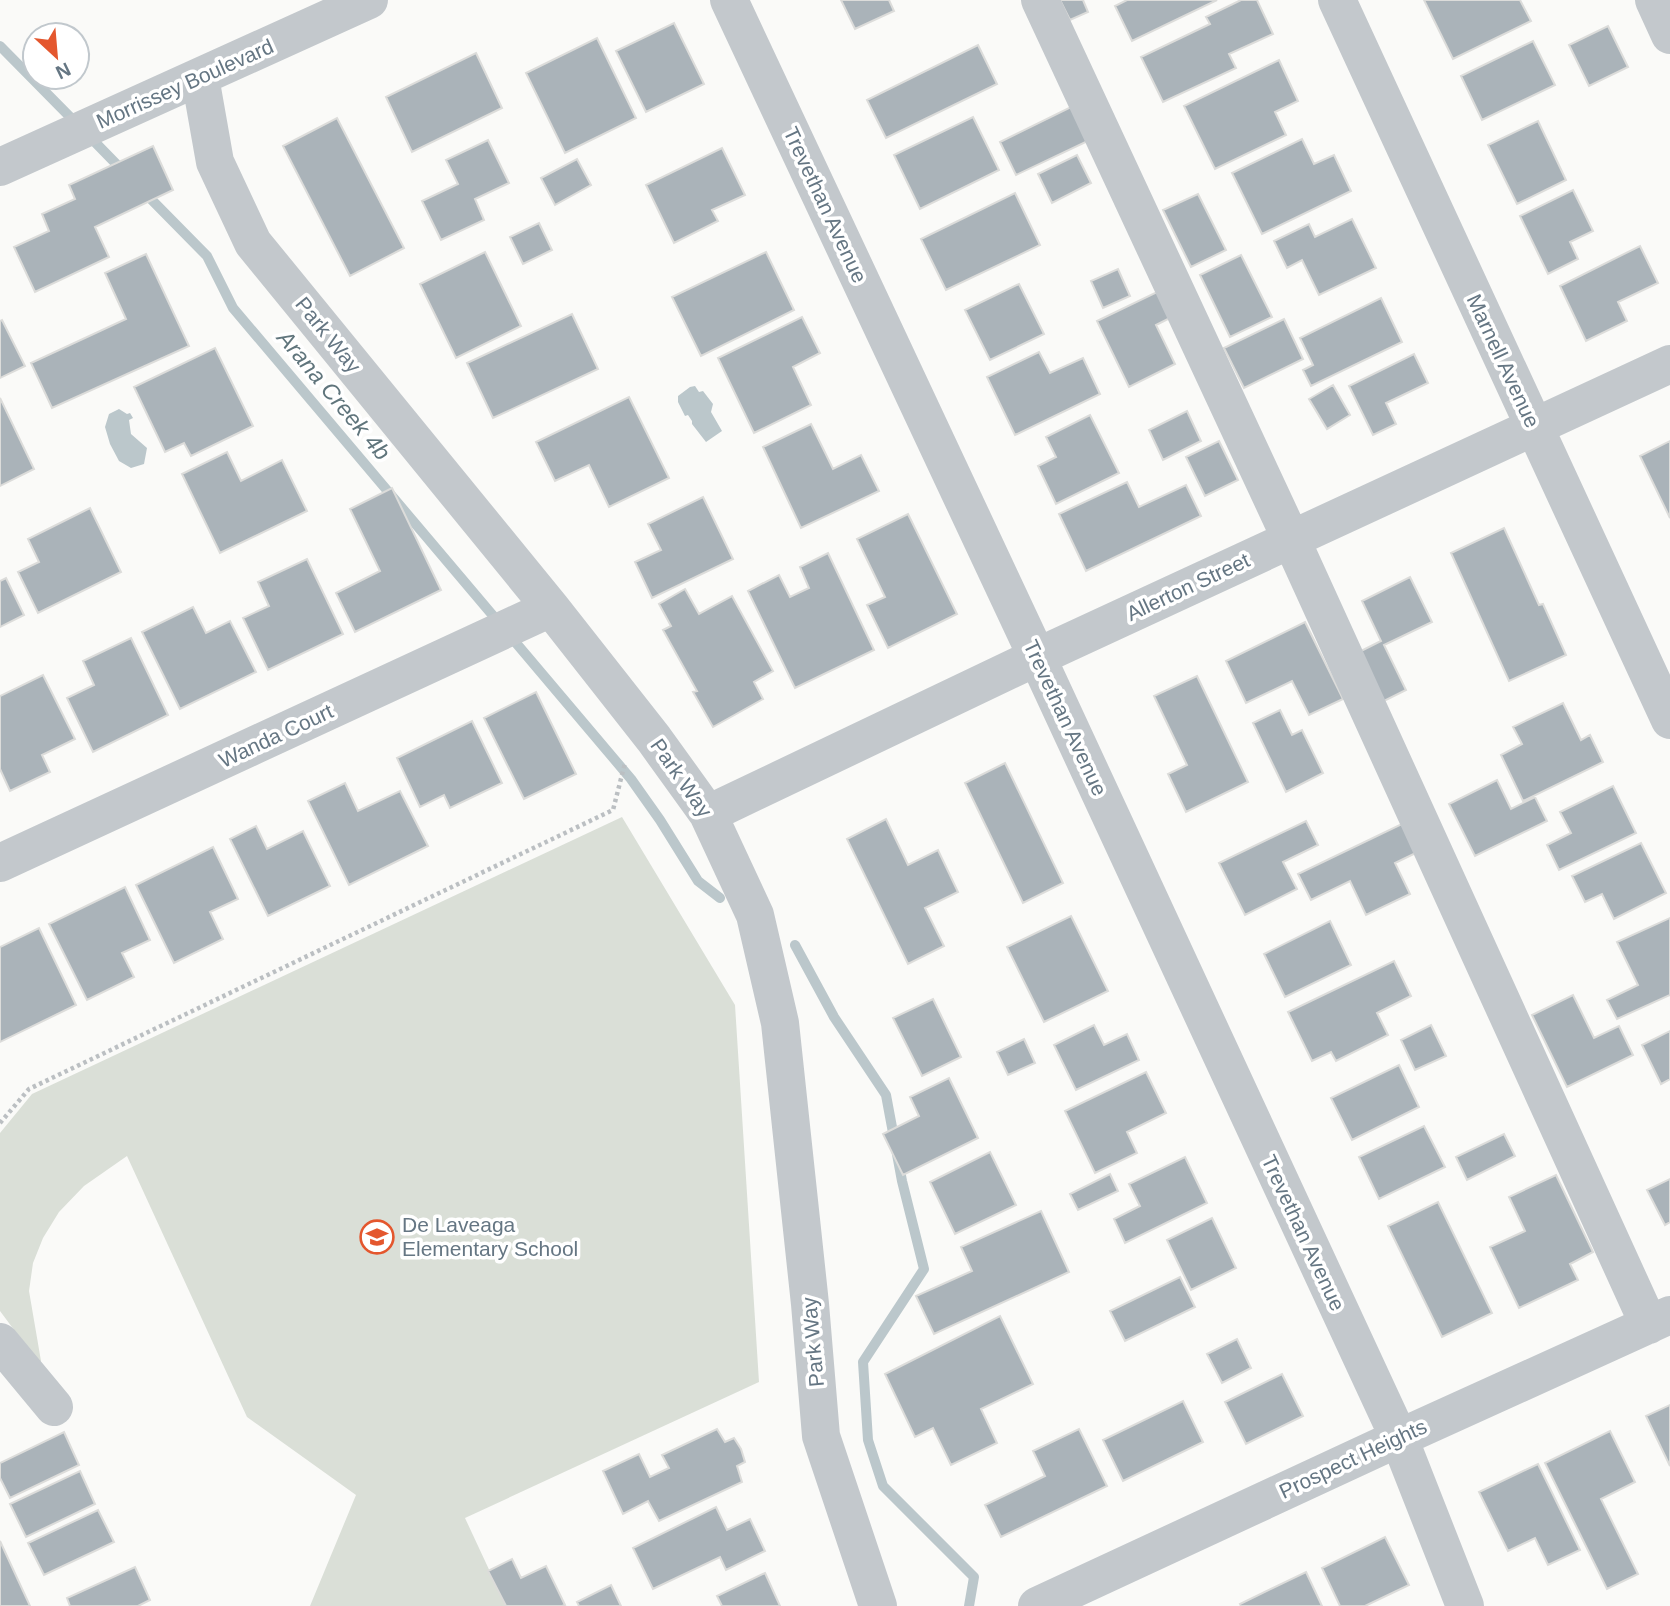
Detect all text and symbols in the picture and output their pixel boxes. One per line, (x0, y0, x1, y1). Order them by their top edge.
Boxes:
north arrow (21, 21, 91, 91)
street label: Morrissey Boulevard (93, 34, 277, 133)
text: N (52, 58, 74, 83)
street label: Trevethan Avenue (779, 123, 872, 286)
street label: Marnell Avenue (1463, 291, 1544, 431)
street label: Park Way (291, 292, 366, 377)
water label: Arana Creek 4b (271, 323, 396, 465)
street label: Allerton Street (1123, 548, 1253, 625)
street label: Trevethan Avenue (1019, 636, 1112, 799)
street label: Wanda Court (215, 699, 337, 772)
street label: Park Way (646, 734, 717, 822)
street label: Trevethan Avenue (1257, 1151, 1350, 1314)
place label: De Laveaga Elementary School (402, 1213, 578, 1260)
school or university icon: De Laveaga Elementary School (358, 1218, 396, 1256)
street label: Park Way (797, 1296, 828, 1388)
street label: Prospect Heights (1275, 1414, 1430, 1503)

